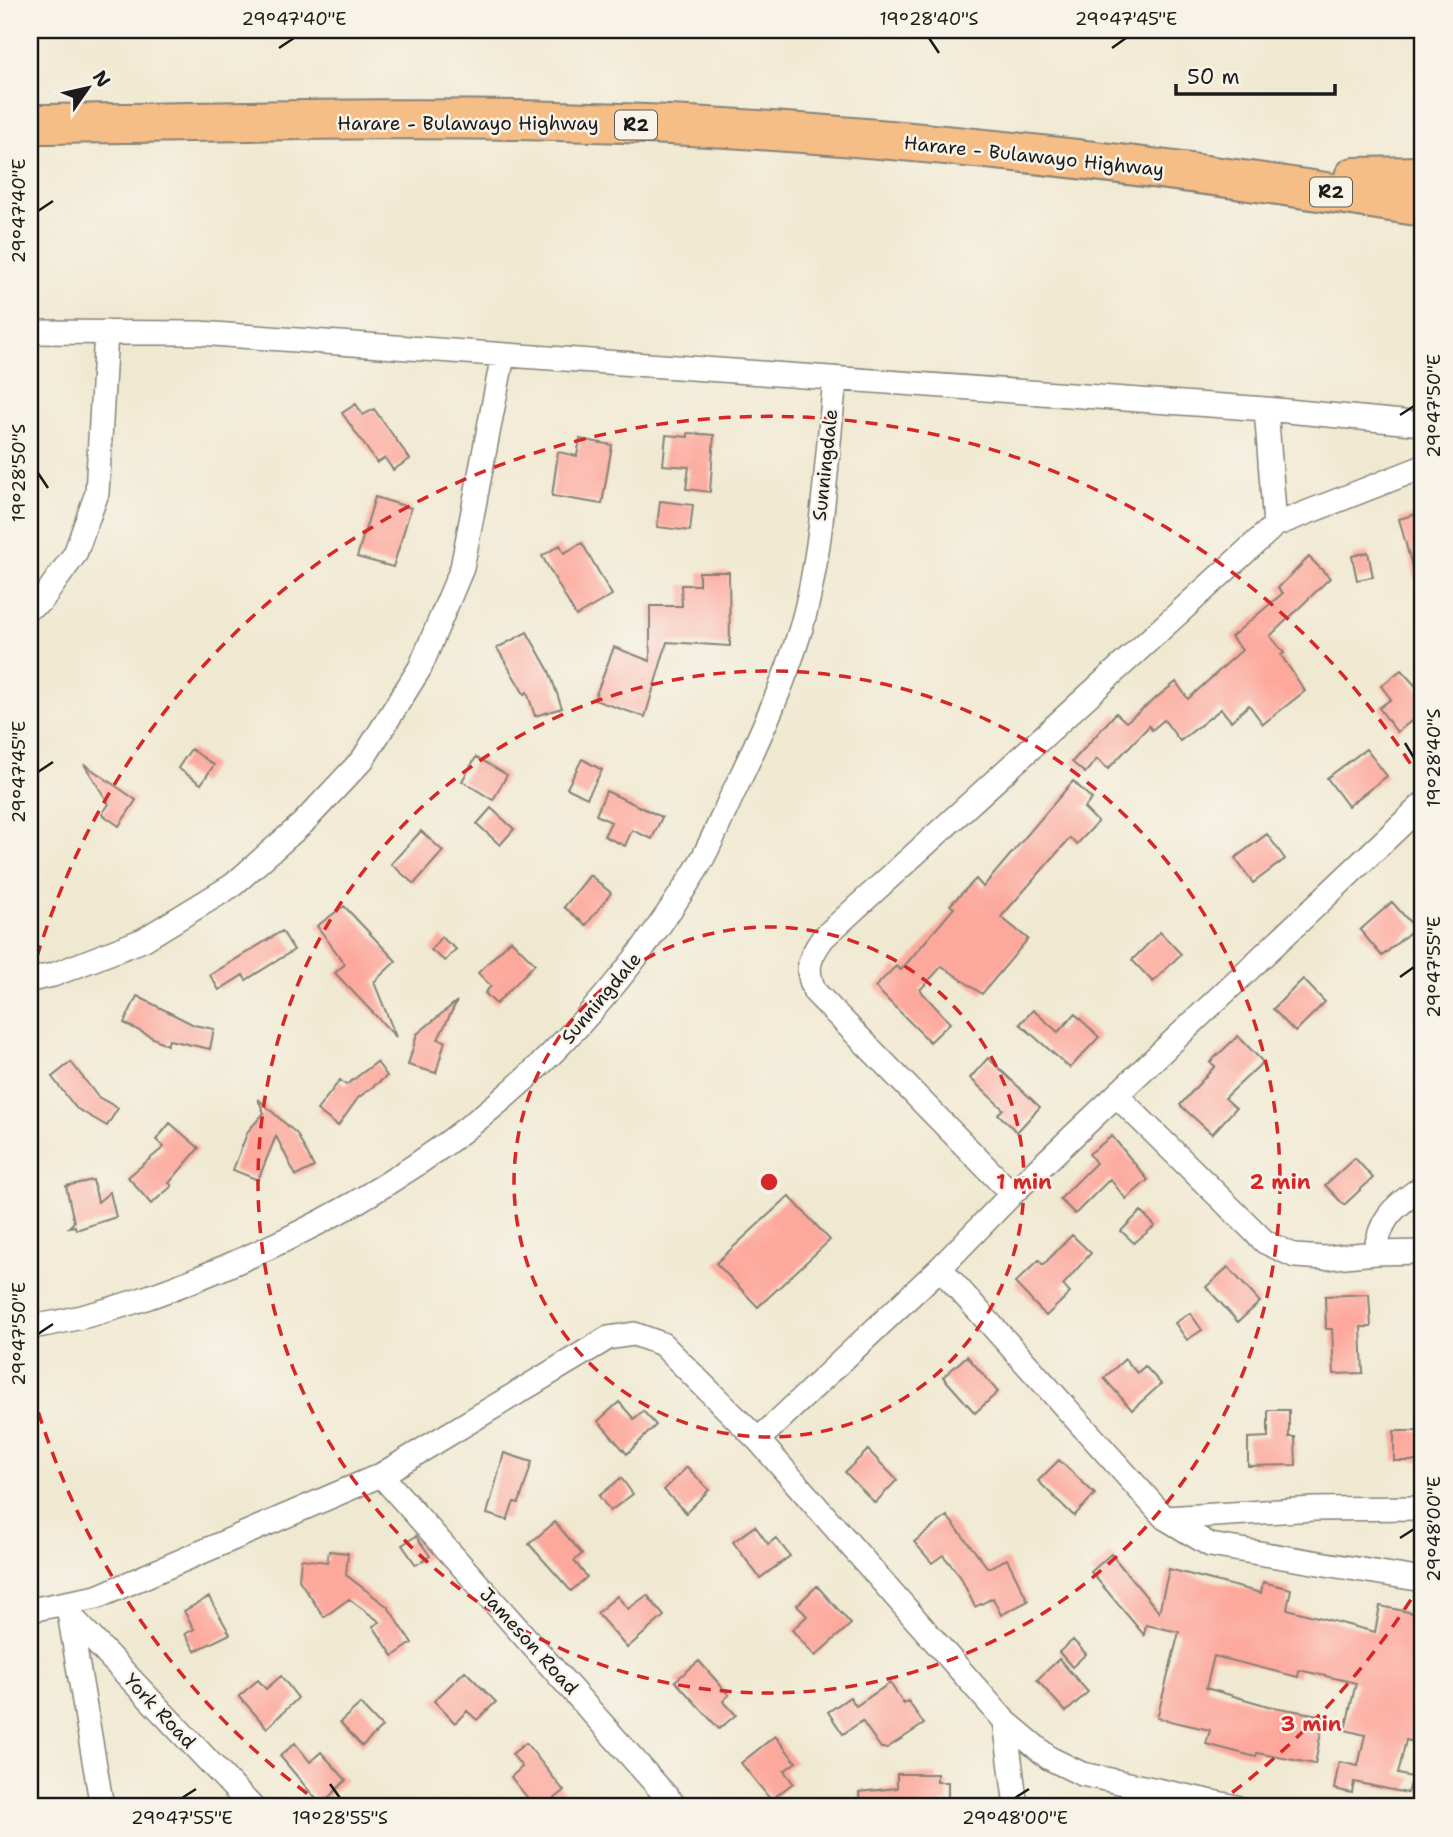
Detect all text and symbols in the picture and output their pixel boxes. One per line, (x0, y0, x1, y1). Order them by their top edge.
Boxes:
text: 29°47'40"E (242, 7, 346, 31)
text: 19°28'40"S (879, 7, 979, 31)
text: 29°47'45"E (1075, 7, 1177, 31)
north arrow (52, 52, 122, 122)
scale bar (1176, 52, 1336, 96)
text: 50 m (1187, 63, 1240, 91)
text: N (87, 66, 116, 92)
road number: R2 (615, 110, 657, 140)
street label: Harare - Bulawayo Highway (337, 111, 599, 136)
street label: Harare - Bulawayo Highway (903, 130, 1165, 182)
text: 29°47'40"E (7, 159, 31, 263)
road number: R2 (1310, 177, 1352, 206)
text: 29°47'50"E (1422, 354, 1446, 458)
street label: Sunningdale (807, 408, 843, 522)
text: 19°28'50"S (7, 424, 31, 522)
text: 19°28'40"S (1422, 708, 1446, 808)
text: 29°47'45"E (7, 721, 31, 823)
text: 29°47'55"E (1422, 916, 1446, 1018)
street label: Sunningdale (555, 947, 647, 1049)
text: 1 min (996, 1168, 1052, 1196)
text: 2 min (1249, 1168, 1311, 1196)
centre of rings (757, 1170, 781, 1194)
text: 29°47'50"E (7, 1282, 31, 1386)
text: 29°48'00"E (1422, 1476, 1446, 1582)
street label: Jameson Road (474, 1582, 584, 1700)
street label: York Road (119, 1668, 201, 1754)
text: 3 min (1280, 1710, 1342, 1738)
text: 29°47'55"E (131, 1806, 233, 1830)
text: 19°28'55"S (292, 1806, 388, 1830)
text: 29°48'00"E (962, 1806, 1068, 1830)

